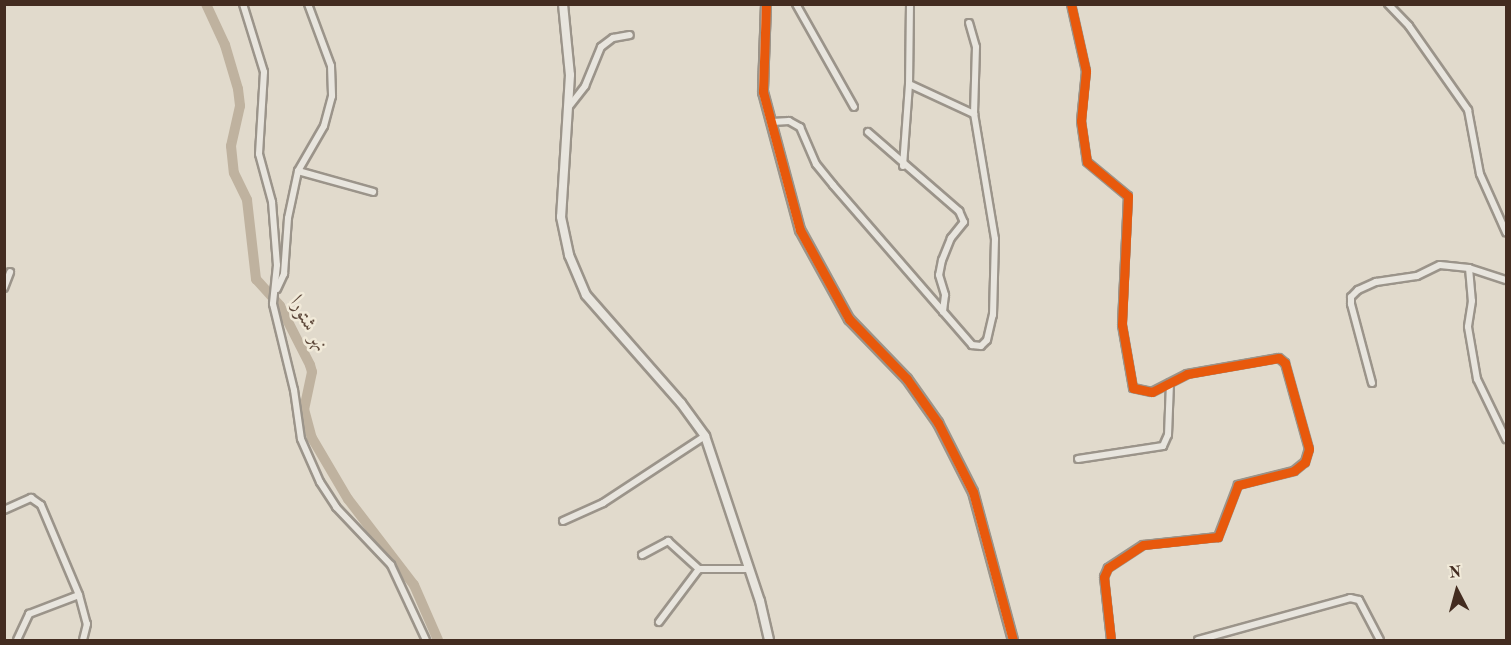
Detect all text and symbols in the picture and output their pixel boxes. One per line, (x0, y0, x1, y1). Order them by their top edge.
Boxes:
water label: نهر شتورا (284, 294, 332, 356)
north arrow (1427, 561, 1487, 621)
text: N (1448, 565, 1462, 582)

